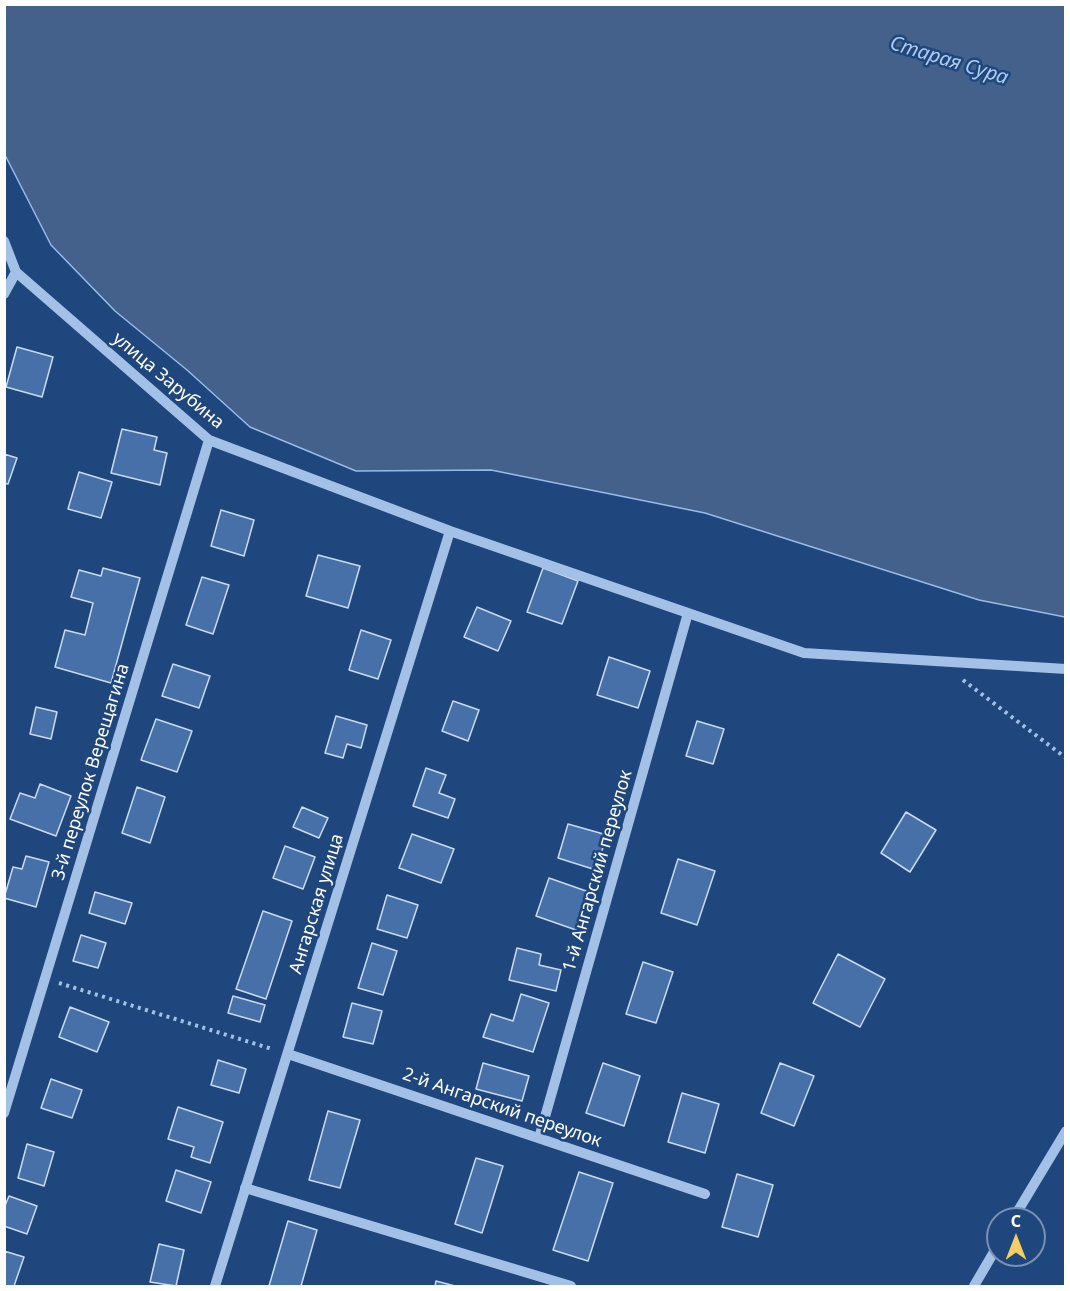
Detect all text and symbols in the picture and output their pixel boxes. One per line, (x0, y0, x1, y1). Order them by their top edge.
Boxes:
water label: Старая Сура (887, 32, 1011, 90)
street label: улица Зарубина (108, 328, 228, 434)
street label: 3-й переулок Верещагина (48, 661, 134, 883)
street label: 1-й Ангарский переулок (559, 768, 637, 974)
street label: Ангарская улица (285, 831, 349, 977)
street label: 2-й Ангарский переулок (400, 1064, 604, 1152)
north arrow (986, 1207, 1046, 1267)
text: С (1011, 1210, 1021, 1232)

